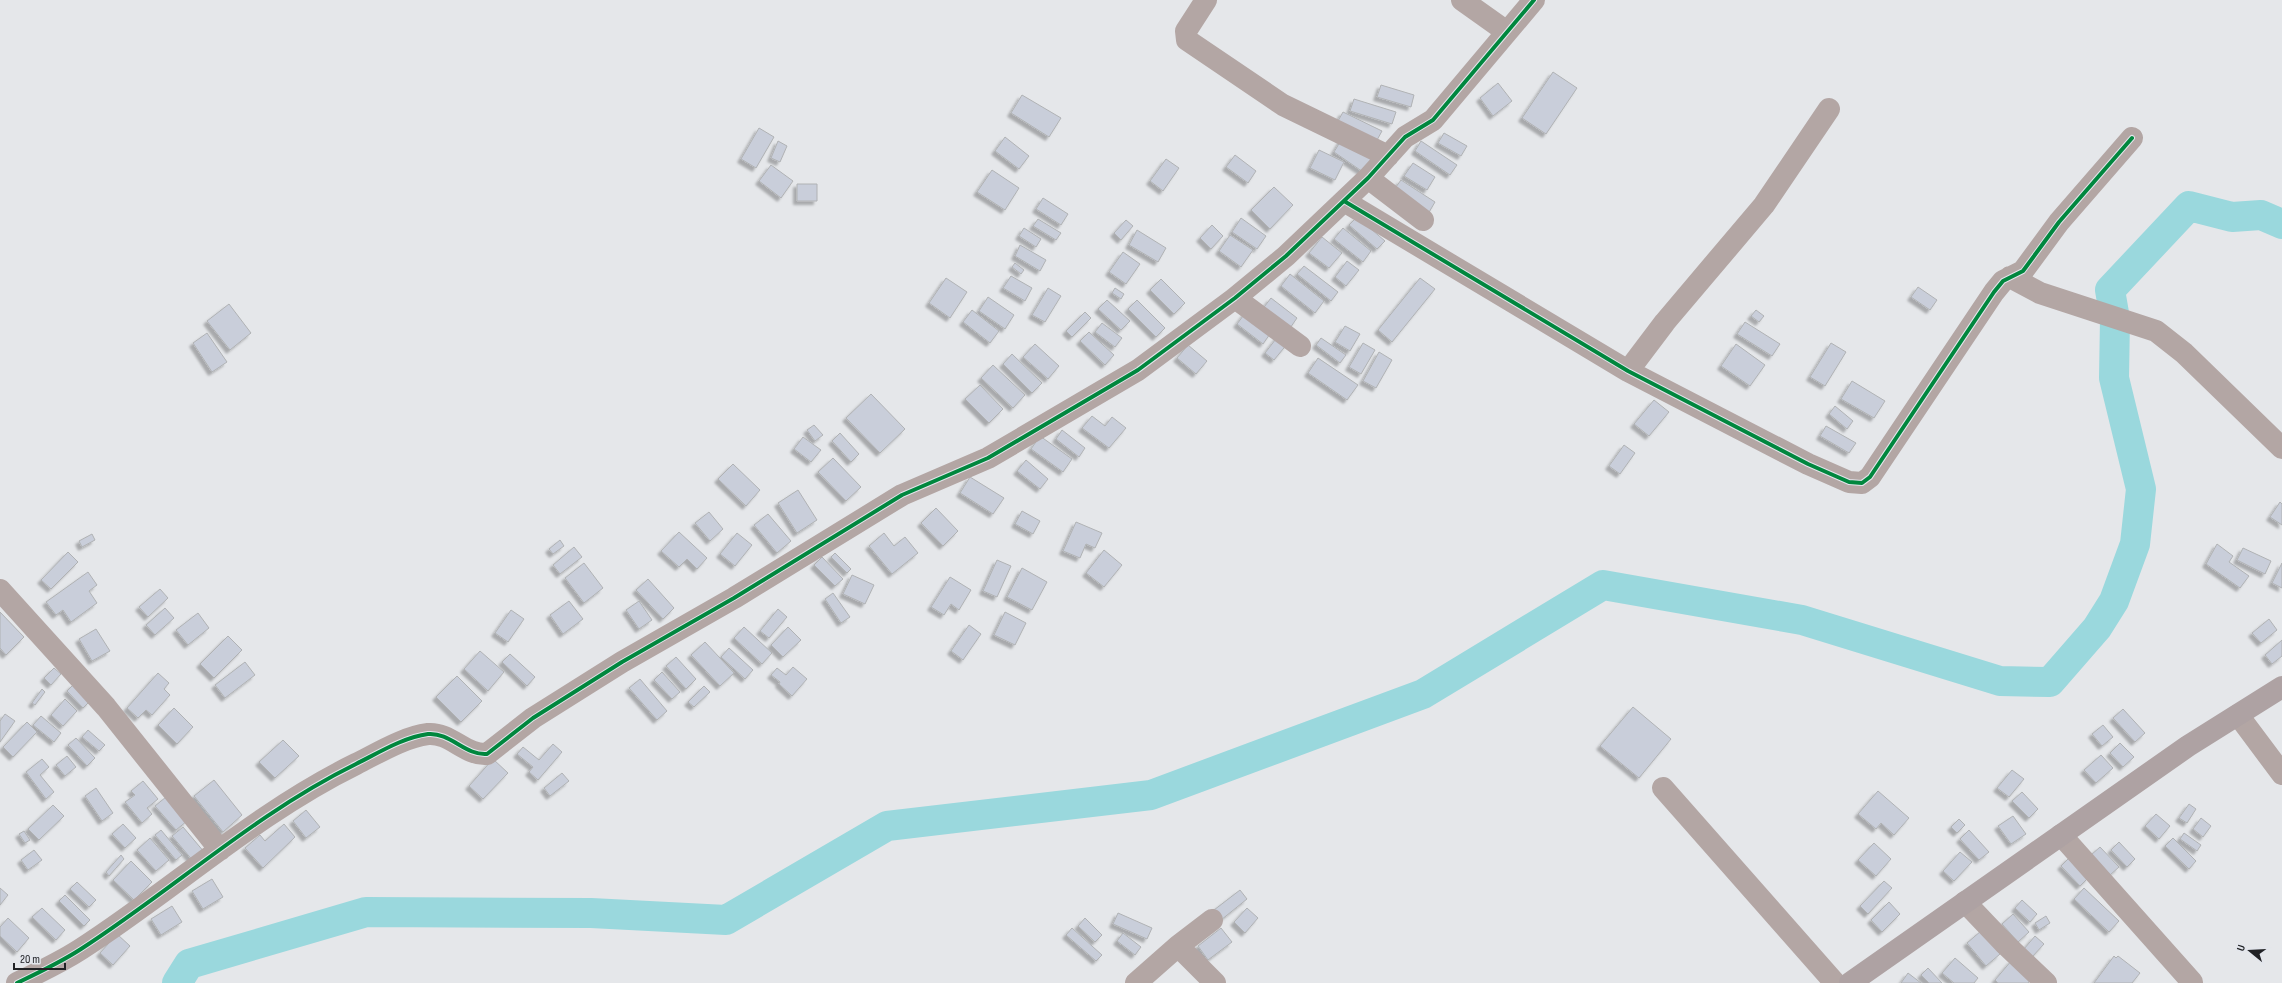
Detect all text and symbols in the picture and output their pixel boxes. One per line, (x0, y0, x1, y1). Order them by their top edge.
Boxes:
north arrow (2230, 931, 2270, 971)
text: U (2234, 943, 2248, 953)
scale bar (14, 945, 65, 971)
text: 20 m (20, 952, 40, 967)

